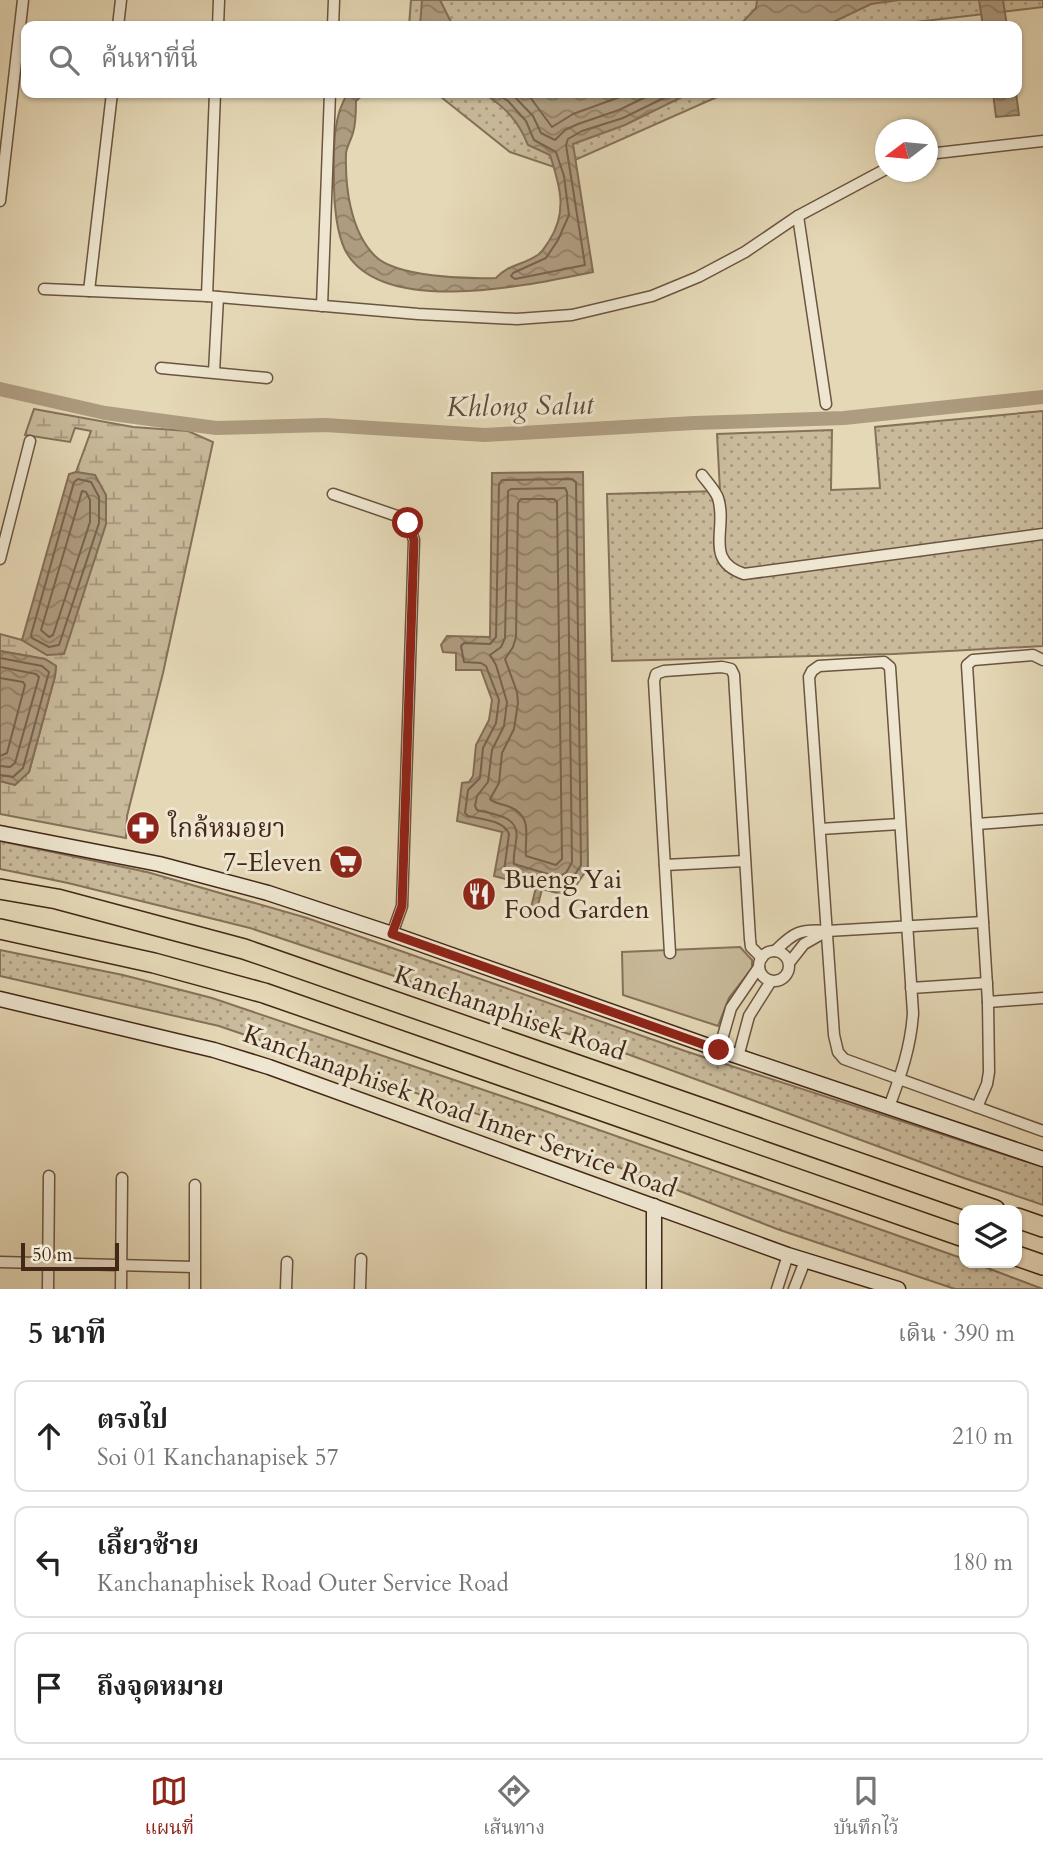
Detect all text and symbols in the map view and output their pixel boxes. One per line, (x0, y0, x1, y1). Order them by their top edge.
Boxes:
search box (21, 21, 1022, 98)
icon: search (45, 41, 83, 79)
text: ค้นหาที่นี่ (101, 41, 198, 76)
north arrow (875, 119, 938, 182)
water label: Khlong Salut (446, 386, 595, 426)
route start (392, 507, 423, 538)
pharmacy icon: ใกล้หมอยา (124, 809, 162, 847)
place label: ใกล้หมอยา (167, 810, 285, 846)
supermarket icon: 7-Eleven (327, 843, 365, 881)
place label: 7-Eleven (223, 845, 322, 880)
place label: Bueng Yai Food Garden (504, 862, 650, 927)
restaurant icon: Bueng Yai Food Garden (460, 875, 498, 913)
street label: Kanchanaphisek Road (390, 957, 631, 1069)
street label: Kanchanaphisek Road Inner Service Road (238, 1016, 682, 1206)
route end (703, 1034, 734, 1065)
map controls (959, 1205, 1022, 1268)
button: layers (959, 1205, 1022, 1268)
scale bar (21, 1240, 119, 1272)
text: 50 m (32, 1242, 73, 1268)
text: 5 นาที (28, 1313, 106, 1354)
text: เดิน · 390 m (898, 1318, 1015, 1349)
text: ตรงไป (97, 1402, 168, 1437)
icon: ahead (30, 1417, 68, 1455)
text: 210 m (952, 1421, 1013, 1452)
text: Soi 01 Kanchanapisek 57 (97, 1442, 338, 1473)
text: เลี้ยวซ้าย (97, 1528, 199, 1563)
icon: left (30, 1543, 68, 1581)
text: 180 m (952, 1547, 1013, 1578)
text: Kanchanaphisek Road Outer Service Road (97, 1568, 509, 1599)
icon: arrive (30, 1669, 68, 1707)
text: ถึงจุดหมาย (97, 1669, 224, 1704)
tab: แผนที่ (144, 1772, 194, 1844)
tab: เส้นทาง (483, 1772, 545, 1844)
tab: บันทึกไว้ (834, 1772, 899, 1844)

